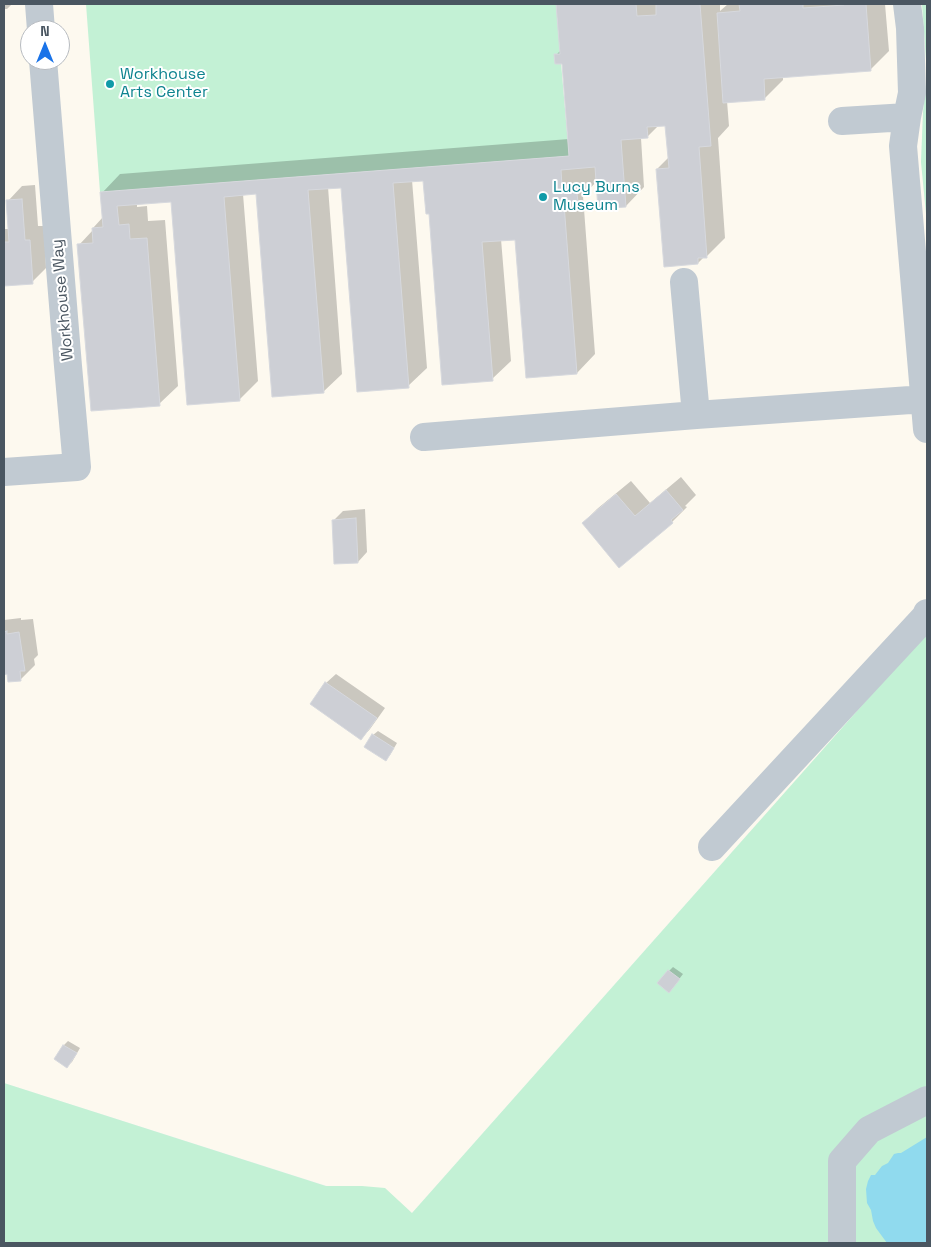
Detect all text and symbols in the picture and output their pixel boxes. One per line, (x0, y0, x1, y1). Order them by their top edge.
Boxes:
north arrow (20, 20, 70, 70)
text: N (40, 22, 50, 40)
place label: Workhouse Arts Center (120, 65, 208, 103)
marker: Workhouse Arts Center (104, 78, 116, 90)
place label: Lucy Burns Museum (553, 178, 640, 216)
marker: Lucy Burns Museum (537, 191, 549, 203)
street label: Workhouse Way (48, 238, 78, 362)

